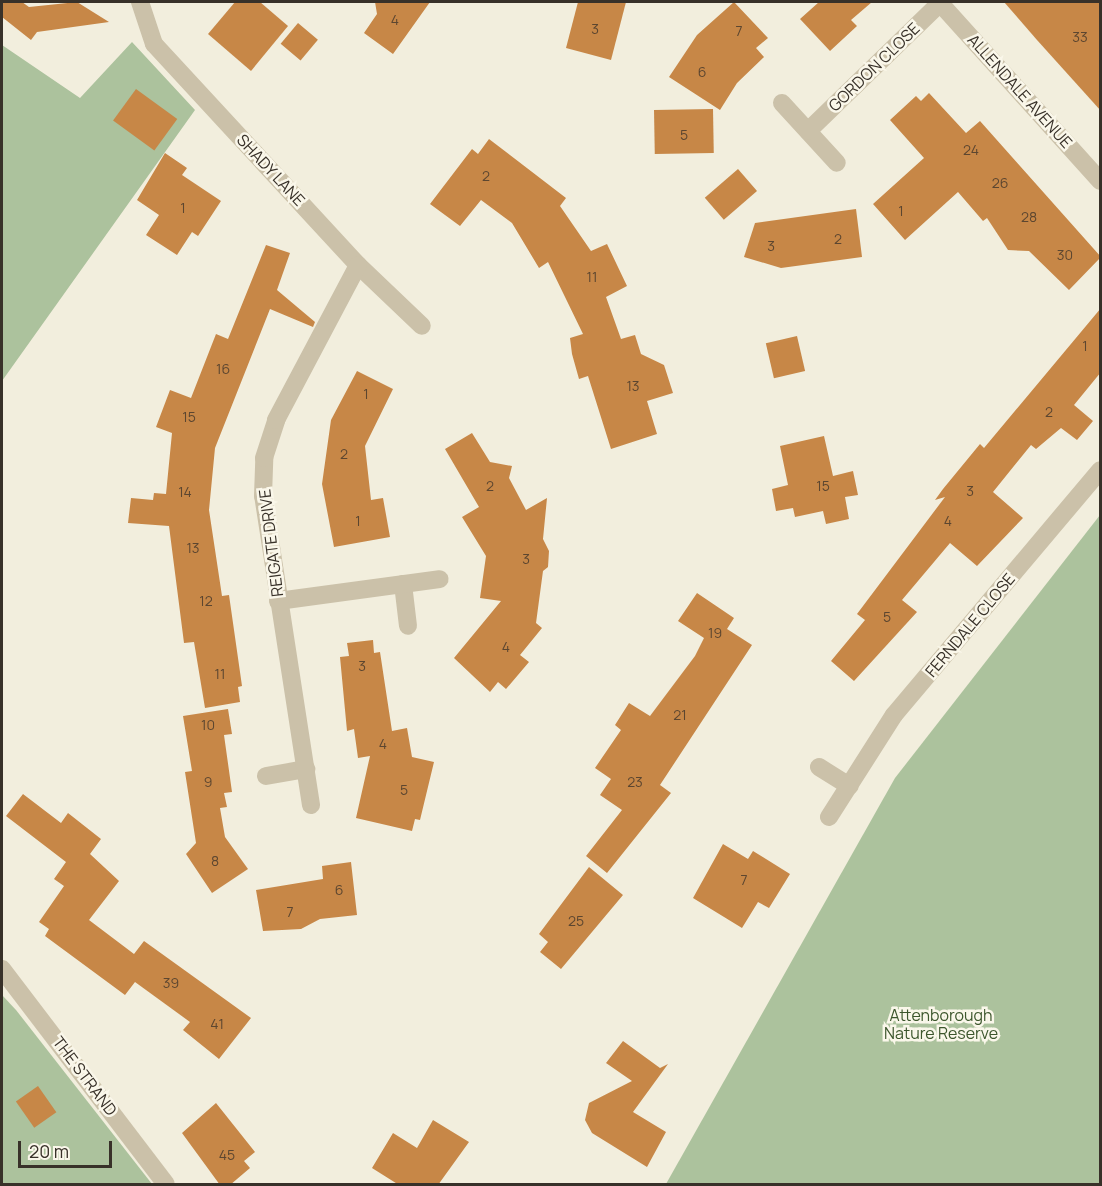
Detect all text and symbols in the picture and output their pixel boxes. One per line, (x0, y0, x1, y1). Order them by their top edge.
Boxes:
house number: 4 (391, 12, 399, 28)
street label: GORDON CLOSE (824, 19, 924, 115)
house number: 3 (591, 21, 599, 37)
house number: 7 (735, 23, 743, 39)
house number: 33 (1072, 29, 1088, 45)
street label: ALLENDALE AVENUE (964, 30, 1076, 152)
house number: 6 (698, 64, 706, 80)
house number: 5 (680, 127, 688, 143)
street label: SHADY LANE (233, 130, 309, 210)
house number: 24 (963, 142, 979, 158)
house number: 2 (482, 168, 490, 184)
house number: 26 (992, 175, 1008, 191)
house number: 1 (180, 200, 186, 216)
house number: 1 (898, 203, 904, 219)
house number: 28 (1021, 209, 1037, 225)
house number: 2 (834, 231, 842, 247)
house number: 3 (767, 238, 775, 254)
house number: 30 (1057, 247, 1073, 263)
house number: 11 (587, 269, 597, 285)
house number: 1 (1082, 338, 1088, 354)
house number: 16 (216, 361, 230, 377)
house number: 13 (626, 378, 640, 394)
house number: 1 (363, 386, 369, 402)
house number: 2 (1045, 404, 1053, 420)
house number: 15 (182, 409, 196, 425)
house number: 2 (340, 446, 348, 462)
house number: 2 (486, 478, 494, 494)
house number: 15 (816, 478, 830, 494)
house number: 3 (966, 483, 974, 499)
house number: 14 (178, 484, 192, 500)
street label: REIGATE DRIVE (255, 488, 287, 598)
house number: 1 (355, 513, 361, 529)
house number: 4 (944, 513, 952, 529)
house number: 13 (186, 540, 200, 556)
house number: 3 (522, 551, 530, 567)
street label: FERNDALE CLOSE (921, 569, 1019, 681)
house number: 12 (199, 593, 213, 609)
house number: 5 (883, 609, 891, 625)
house number: 19 (708, 625, 722, 641)
house number: 4 (502, 639, 510, 655)
house number: 3 (358, 658, 366, 674)
house number: 11 (215, 666, 225, 682)
house number: 21 (673, 707, 687, 723)
house number: 10 (201, 717, 215, 733)
house number: 4 (379, 736, 387, 752)
house number: 9 (204, 774, 212, 790)
house number: 23 (627, 774, 643, 790)
house number: 5 (400, 782, 408, 798)
house number: 8 (211, 853, 219, 869)
house number: 7 (740, 872, 748, 888)
house number: 6 (335, 882, 343, 898)
house number: 7 (286, 904, 294, 920)
house number: 25 (568, 913, 584, 929)
house number: 39 (163, 975, 179, 991)
park label: Attenborough Nature Reserve (884, 1005, 998, 1043)
house number: 41 (210, 1016, 224, 1032)
street label: THE STRAND (49, 1033, 121, 1119)
scale bar (21, 1129, 116, 1167)
text: 20 m (29, 1139, 69, 1163)
house number: 45 (219, 1147, 235, 1163)

